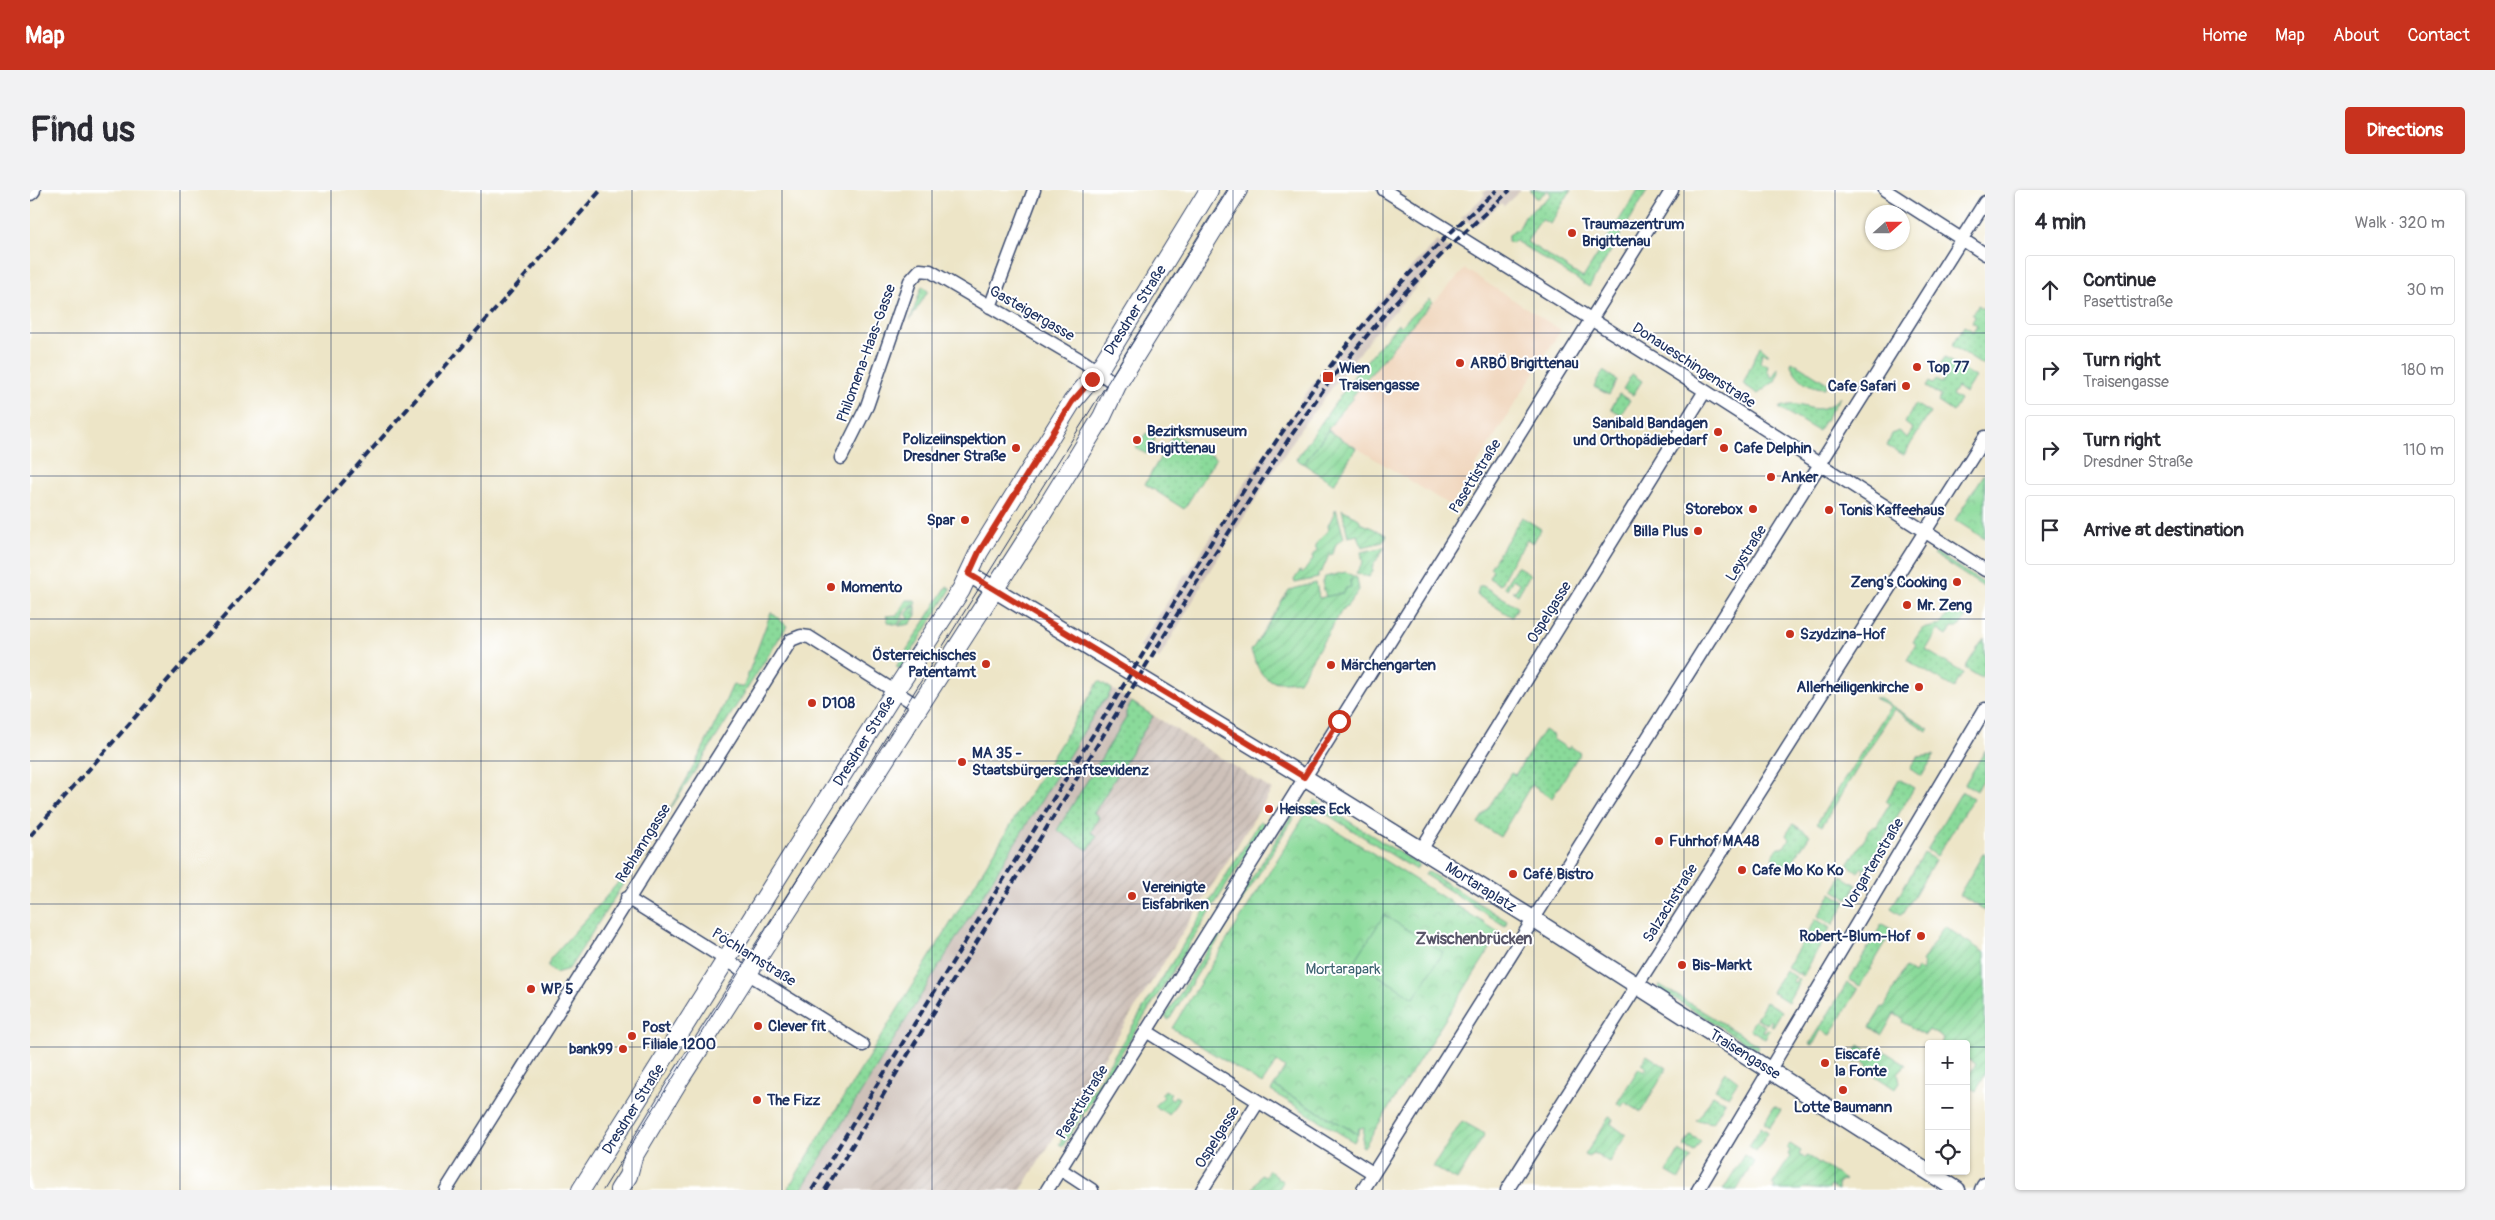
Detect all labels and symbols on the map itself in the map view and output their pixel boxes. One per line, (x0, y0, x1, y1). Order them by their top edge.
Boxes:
north arrow (1865, 205, 1910, 250)
place label: Traumazentrum Brigittenau (1581, 215, 1684, 251)
marker: Traumazentrum Brigittenau (1566, 227, 1578, 239)
street label: Dresdner Straße (1100, 261, 1171, 359)
street label: Philomena-Haas-Gasse (833, 281, 901, 425)
street label: Gasteigergasse (986, 281, 1078, 346)
street label: Donaueschingenstraße (1628, 318, 1760, 413)
place label: ARBÖ Brigittenau (1470, 354, 1579, 373)
marker: ARBÖ Brigittenau (1454, 357, 1466, 369)
place label: Top 77 (1926, 358, 1969, 377)
place label: Wien Traisengasse (1338, 359, 1420, 395)
marker: Top 77 (1911, 361, 1923, 373)
route end (1081, 368, 1104, 391)
marker: Wien Traisengasse (1321, 370, 1335, 384)
place label: Cafe Safari (1828, 377, 1896, 396)
marker: Cafe Safari (1900, 380, 1912, 392)
place label: Sanibald Bandagen und Orthopädiebedarf (1573, 414, 1709, 450)
place label: Bezirksmuseum Brigittenau (1147, 422, 1247, 458)
marker: Sanibald Bandagen und Orthopädiebedarf (1712, 426, 1724, 438)
place label: Polizeiinspektion Dresdner Straße (902, 430, 1007, 466)
marker: Bezirksmuseum Brigittenau (1131, 434, 1143, 446)
street label: Pasettistraße (1445, 435, 1506, 517)
place label: Cafe Delphin (1734, 439, 1812, 458)
marker: Polizeiinspektion Dresdner Straße (1010, 442, 1022, 454)
marker: Cafe Delphin (1718, 442, 1730, 454)
place label: Anker (1781, 468, 1819, 487)
marker: Anker (1765, 471, 1777, 483)
place label: Storebox (1685, 500, 1743, 519)
place label: Tonis Kaffeehaus (1838, 501, 1945, 520)
marker: Storebox (1747, 503, 1759, 515)
marker: Tonis Kaffeehaus (1823, 504, 1835, 516)
place label: Spar (927, 511, 956, 530)
marker: Spar (959, 514, 971, 526)
street label: Leystraße (1722, 521, 1771, 585)
place label: Billa Plus (1633, 522, 1688, 541)
marker: Billa Plus (1692, 525, 1704, 537)
place label: Zeng's Cooking (1851, 573, 1947, 592)
marker: Zeng's Cooking (1951, 576, 1963, 588)
street label: Ospelgasse (1523, 577, 1576, 647)
place label: Momento (841, 578, 902, 597)
marker: Momento (825, 581, 837, 593)
place label: Mr. Zeng (1917, 596, 1973, 615)
marker: Mr. Zeng (1901, 599, 1913, 611)
place label: Szydzina-Hof (1800, 625, 1887, 644)
marker: Szydzina-Hof (1784, 628, 1796, 640)
place label: Österreichisches Patentamt (872, 646, 977, 682)
place label: Märchengarten (1341, 656, 1437, 675)
marker: Österreichisches Patentamt (980, 658, 992, 670)
marker: Märchengarten (1325, 659, 1337, 671)
place label: Allerheiligenkirche (1797, 678, 1910, 697)
marker: Allerheiligenkirche (1913, 681, 1925, 693)
street label: Dresdner Straße (829, 692, 900, 790)
place label: D108 (822, 694, 856, 713)
marker: D108 (806, 697, 818, 709)
route start (1328, 710, 1351, 733)
place label: MA 35 - Staatsbürgerschaftsevidenz (972, 744, 1149, 780)
marker: MA 35 - Staatsbürgerschaftsevidenz (956, 756, 968, 768)
street label: Rebhanngasse (612, 800, 675, 886)
place label: Heisses Eck (1279, 800, 1351, 819)
marker: Heisses Eck (1263, 803, 1275, 815)
street label: Vorgartenstraße (1838, 814, 1909, 914)
place label: Fuhrhof MA48 (1669, 832, 1760, 851)
marker: Fuhrhof MA48 (1653, 835, 1665, 847)
street label: Mortaraplatz (1442, 858, 1520, 917)
street label: Salzachstraße (1639, 860, 1702, 946)
place label: Cafe Mo Ko Ko (1752, 861, 1844, 880)
marker: Cafe Mo Ko Ko (1736, 864, 1748, 876)
place label: Café Bistro (1523, 865, 1594, 884)
marker: Café Bistro (1507, 868, 1519, 880)
place label: Vereinigte Eisfabriken (1142, 878, 1209, 914)
marker: Vereinigte Eisfabriken (1126, 890, 1138, 902)
street label: Pöchlarnstraße (708, 924, 800, 991)
place label: Robert-Blum-Hof (1799, 927, 1912, 946)
district label: Zwischenbrücken (1416, 929, 1532, 949)
marker: Robert-Blum-Hof (1915, 930, 1927, 942)
place label: Bis-Markt (1692, 956, 1753, 975)
marker: Bis-Markt (1676, 959, 1688, 971)
park label: Mortarapark (1305, 960, 1381, 979)
place label: WP 5 (541, 980, 573, 999)
marker: WP 5 (525, 983, 537, 995)
place label: Clever fit (768, 1017, 827, 1036)
place label: Post Filiale 1200 (642, 1018, 716, 1054)
marker: Clever fit (752, 1020, 764, 1032)
street label: Traisengasse (1706, 1025, 1784, 1084)
marker: Post Filiale 1200 (626, 1030, 638, 1042)
place label: bank99 (569, 1040, 613, 1059)
marker: bank99 (617, 1043, 629, 1055)
place label: Eiscafé la Fonte (1835, 1045, 1887, 1081)
marker: Eiscafé la Fonte (1819, 1057, 1831, 1069)
street label: Dresdner Straße (598, 1060, 669, 1158)
street label: Pasettistraße (1052, 1061, 1113, 1143)
marker: Lotte Baumann (1837, 1084, 1849, 1096)
place label: The Fizz (766, 1091, 821, 1110)
marker: The Fizz (751, 1094, 763, 1106)
place label: Lotte Baumann (1794, 1098, 1893, 1117)
street label: Ospelgasse (1191, 1102, 1244, 1172)

